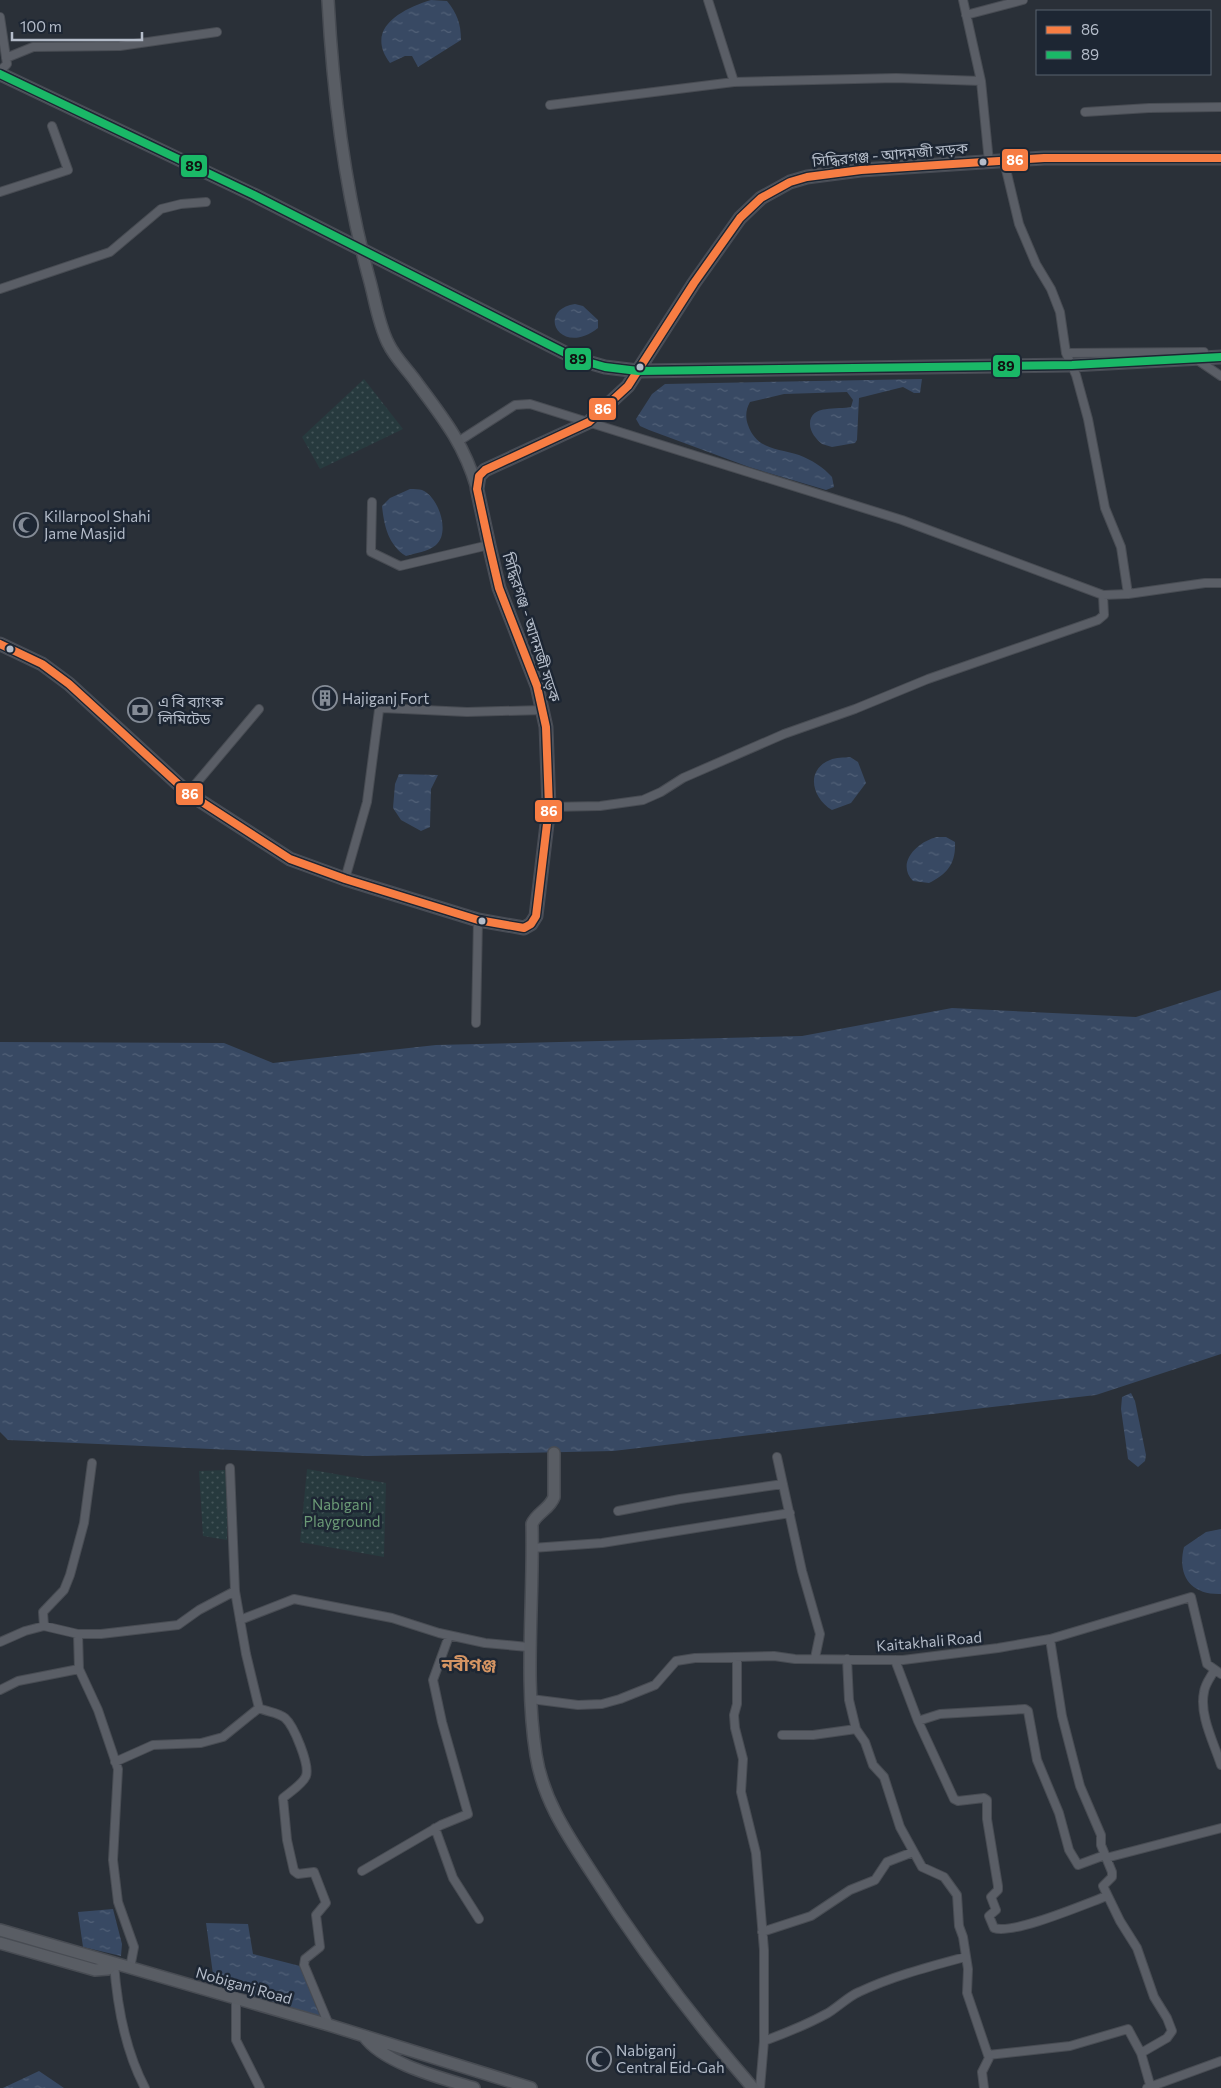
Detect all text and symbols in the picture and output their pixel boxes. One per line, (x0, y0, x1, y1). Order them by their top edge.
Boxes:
scale bar (12, 10, 142, 42)
legend (1036, 10, 1211, 75)
text: 100 m (20, 17, 62, 35)
text: 86 (1081, 20, 1099, 38)
text: 89 (1081, 45, 1099, 63)
street label: সিদ্ধিরগঞ্জ - আদমজী সড়ক (811, 138, 969, 170)
line badge: 86 (1001, 148, 1029, 172)
text: 86 (1006, 151, 1024, 168)
line badge: 89 (180, 154, 208, 178)
text: 89 (185, 157, 203, 174)
unlabelled marker (978, 157, 988, 167)
line badge: 89 (564, 347, 592, 371)
text: 89 (569, 350, 587, 367)
line badge: 89 (992, 354, 1021, 378)
text: 89 (997, 357, 1015, 374)
unlabelled marker (635, 362, 645, 372)
line badge: 86 (588, 397, 617, 421)
text: 86 (594, 400, 612, 417)
place label: Killarpool Shahi Jame Masjid (44, 507, 151, 542)
mosque icon: Killarpool Shahi Jame Masjid (13, 512, 39, 538)
street label: সিদ্ধিরগঞ্জ - আদমজী সড়ক (499, 549, 565, 705)
unlabelled marker (5, 644, 15, 654)
building icon: Hajiganj Fort (312, 685, 338, 711)
place label: Hajiganj Fort (342, 689, 429, 707)
place label: এ বি ব্যাংক লিমিটেড (157, 692, 224, 727)
bank icon: এ বি ব্যাংক লিমিটেড (127, 697, 153, 723)
line badge: 86 (175, 782, 204, 806)
text: 86 (181, 785, 199, 802)
line badge: 86 (534, 799, 563, 823)
text: 86 (540, 802, 558, 819)
unlabelled marker (477, 916, 487, 926)
park label: Nabiganj Playground (304, 1495, 380, 1530)
street label: Kaitakhali Road (875, 1627, 983, 1655)
district label: নবীগঞ্জ (441, 1653, 496, 1675)
street label: Nobiganj Road (194, 1963, 294, 2007)
place label: Nabiganj Central Eid-Gah (616, 2041, 725, 2076)
mosque icon: Nabiganj Central Eid-Gah (586, 2046, 612, 2072)

